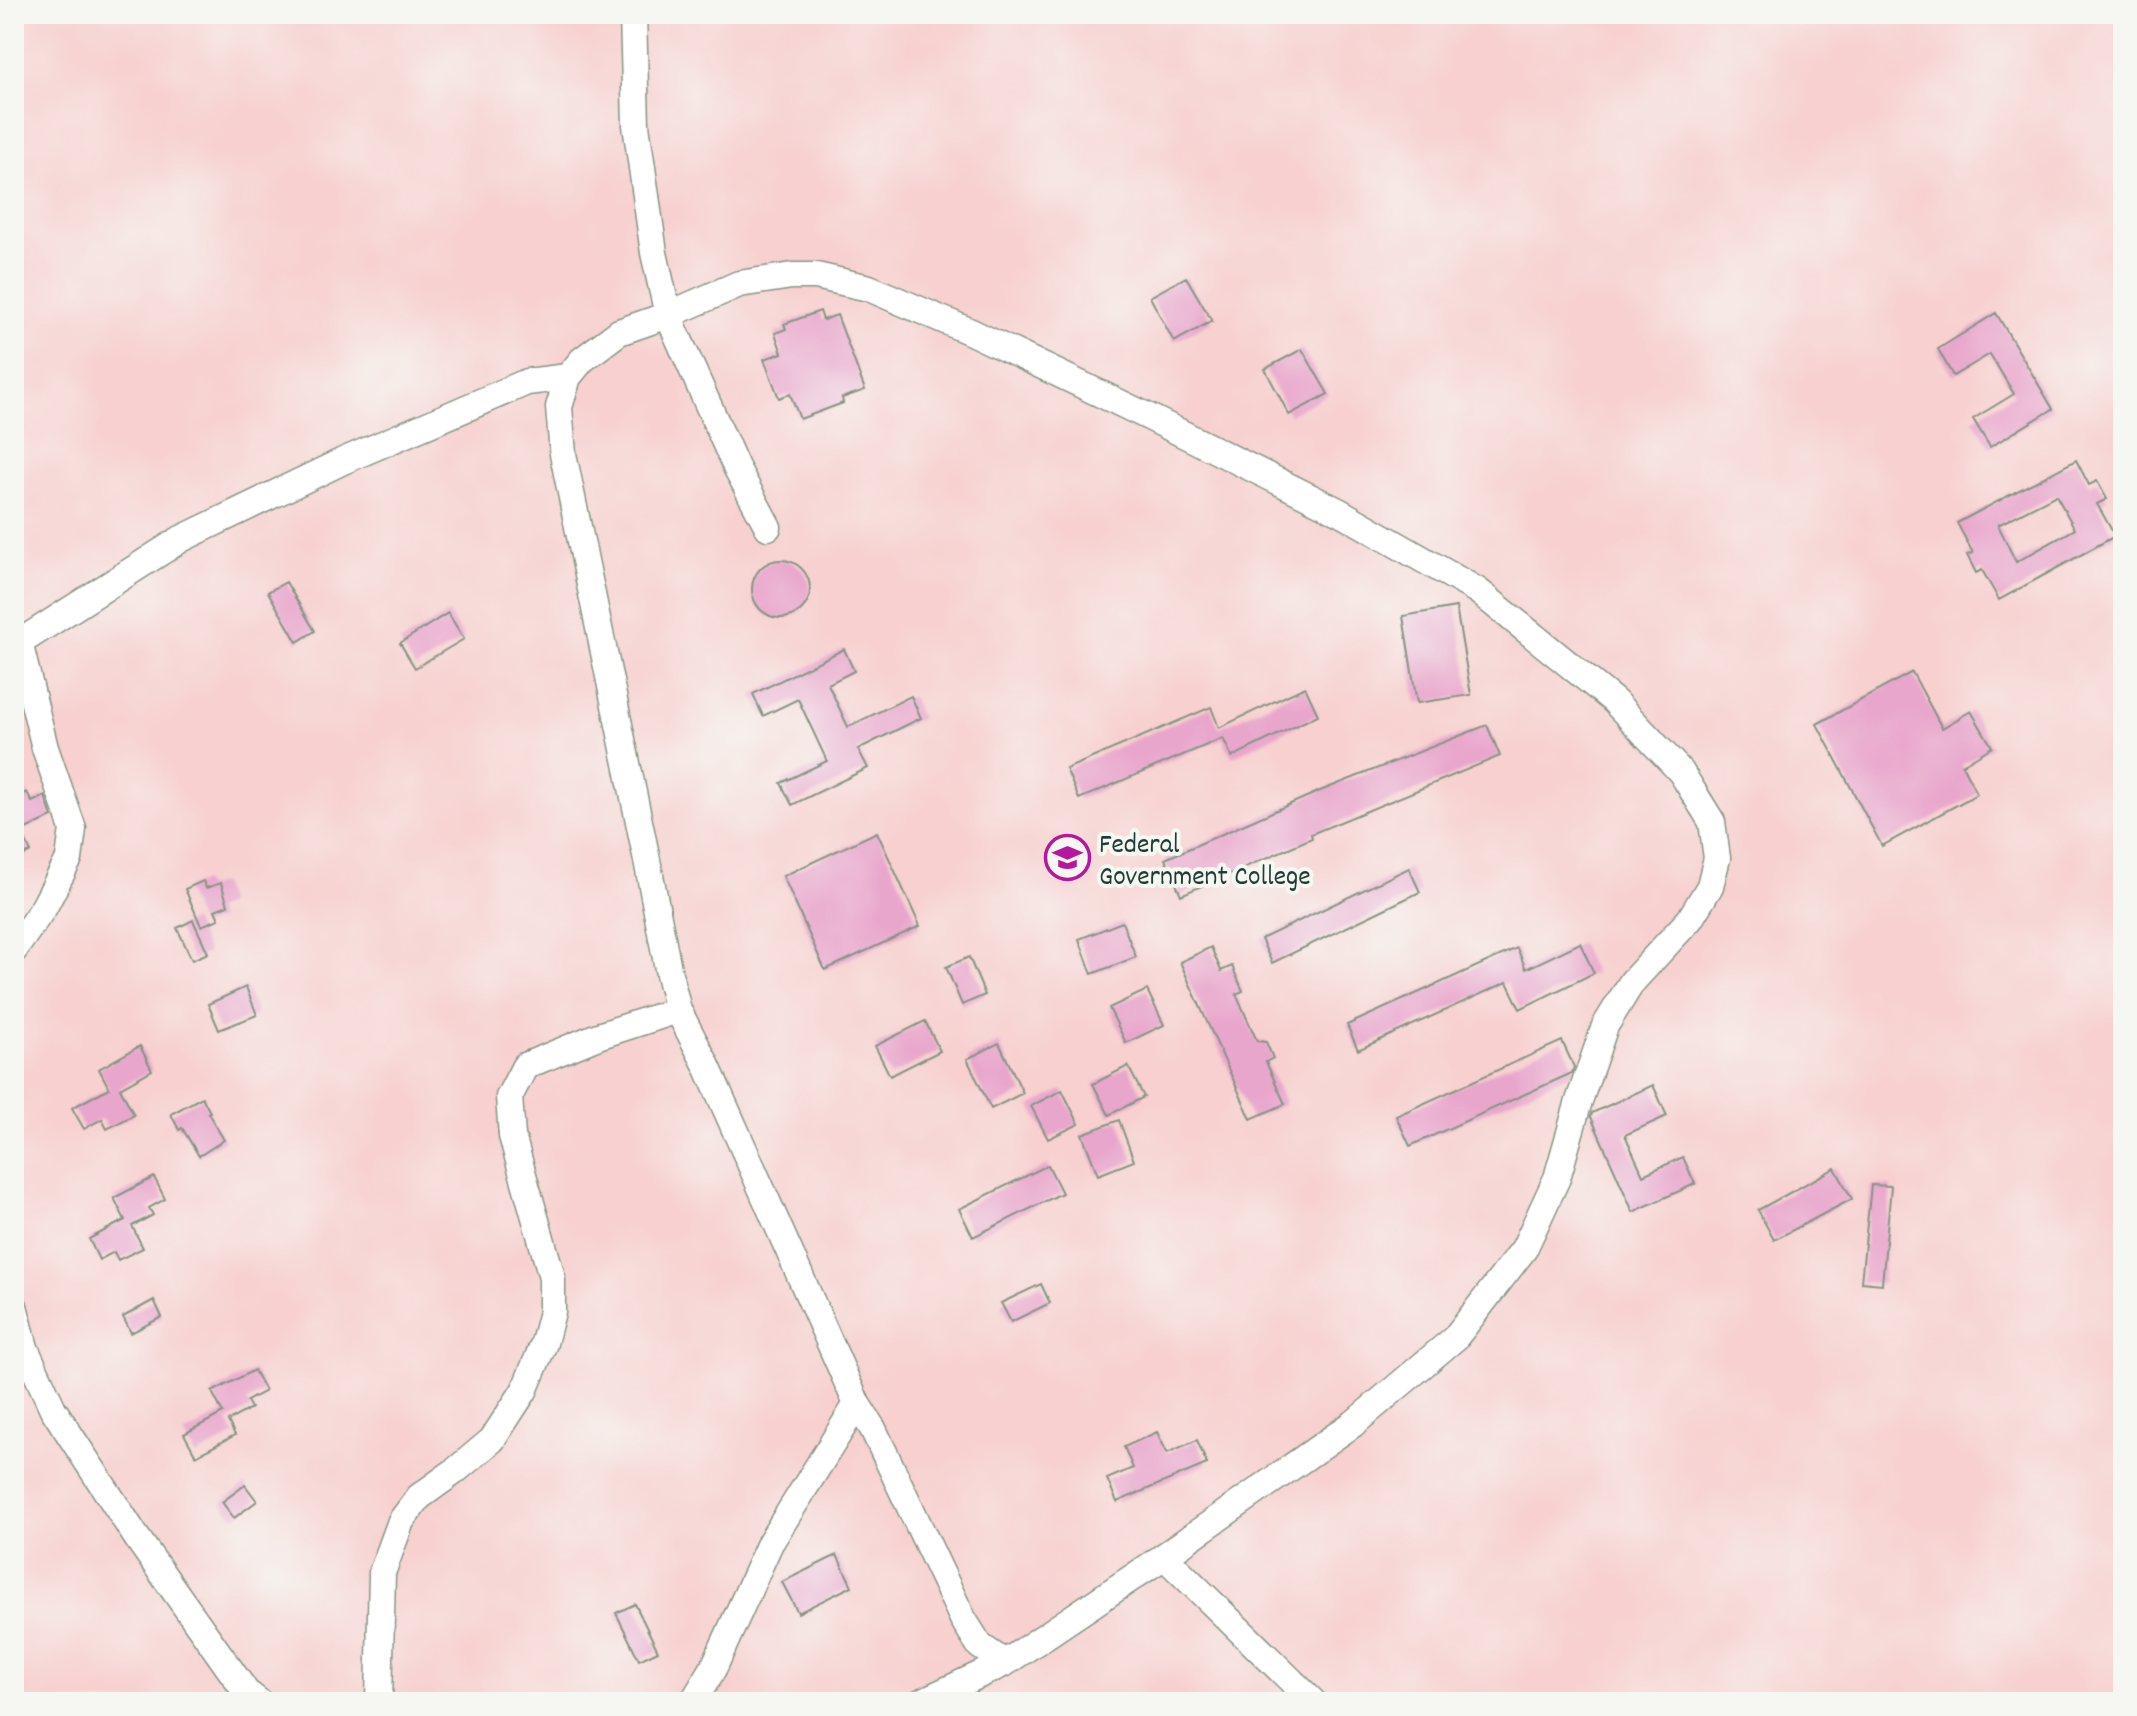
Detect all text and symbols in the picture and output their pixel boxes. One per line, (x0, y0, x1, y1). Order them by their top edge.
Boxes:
place label: Federal Government College (1099, 827, 1311, 899)
school or university icon: Federal Government College (1044, 834, 1092, 882)

